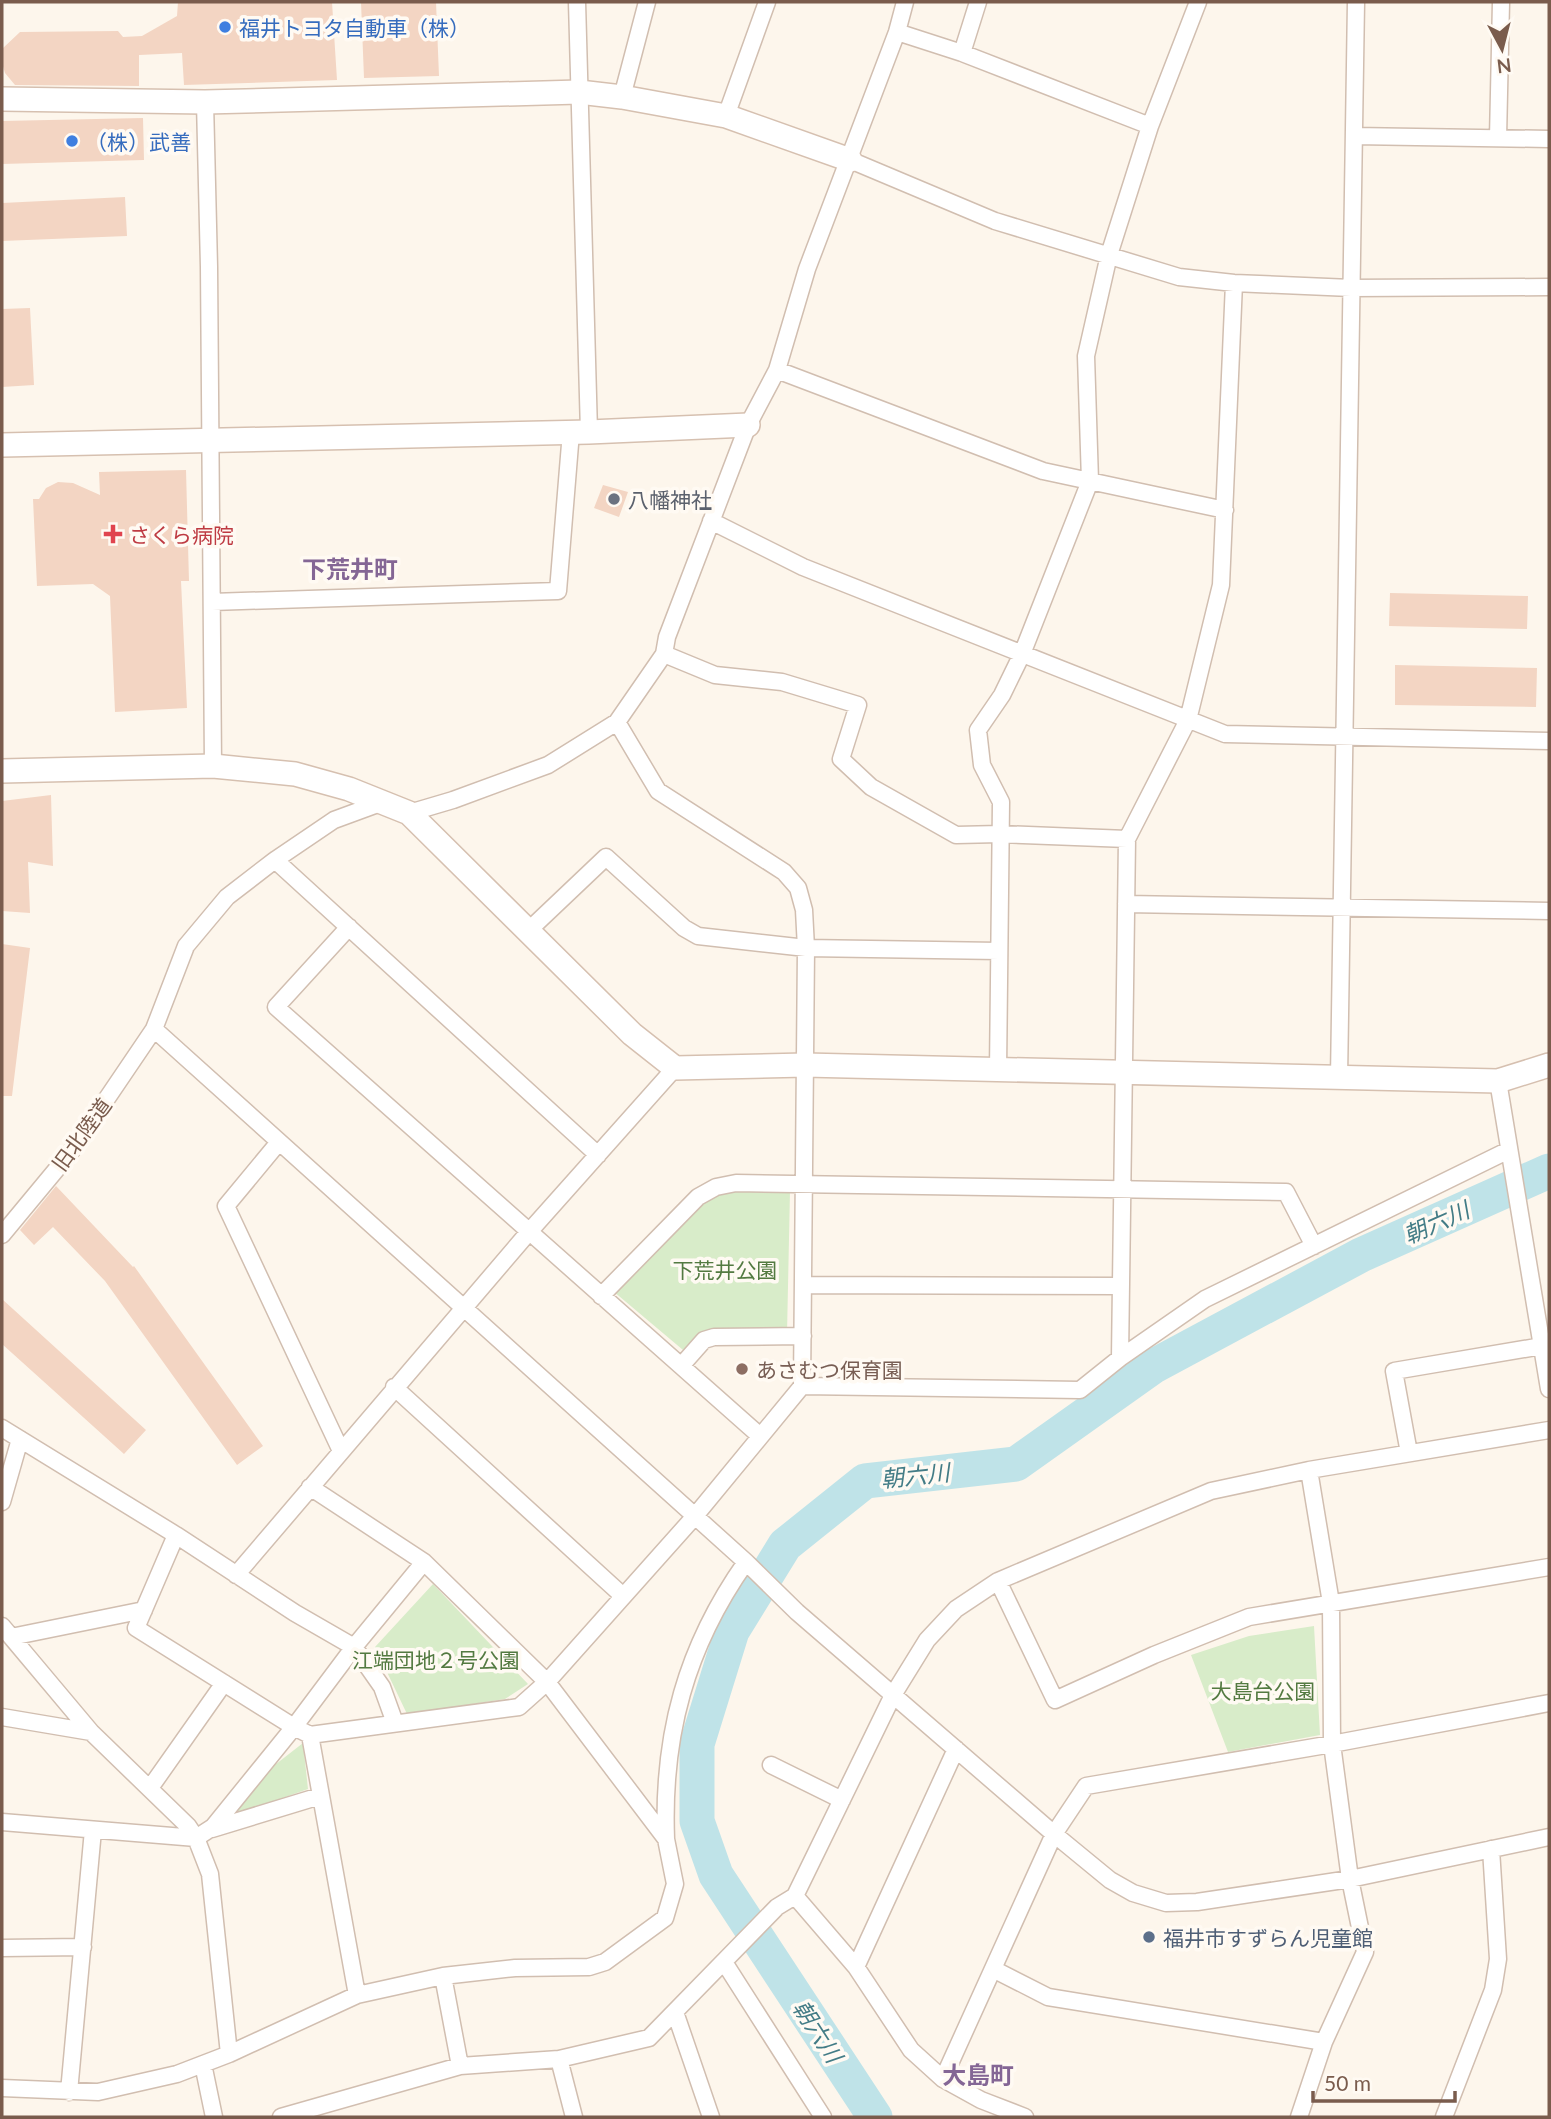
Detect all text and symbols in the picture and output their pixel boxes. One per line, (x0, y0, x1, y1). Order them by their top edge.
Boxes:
north arrow (1467, 14, 1537, 84)
place label: 福井トヨタ自動車（株） (239, 15, 470, 40)
marker: 福井トヨタ自動車（株） (217, 19, 233, 35)
text: N (1495, 54, 1513, 79)
place label: （株）武善 (86, 129, 191, 154)
marker: （株）武善 (64, 133, 80, 149)
place label: 八幡神社 (628, 487, 712, 512)
marker: 八幡神社 (606, 491, 622, 507)
place label: さくら病院 (129, 522, 234, 547)
marker: さくら病院 (103, 524, 123, 544)
district label: 下荒井町 (302, 554, 398, 583)
street label: 旧北陸道 (46, 1093, 116, 1175)
water label: 朝六川 (1399, 1194, 1476, 1249)
park label: 下荒井公園 (673, 1257, 778, 1282)
place label: あさむつ保育園 (756, 1357, 903, 1382)
marker: あさむつ保育園 (734, 1361, 750, 1377)
water label: 朝六川 (879, 1457, 954, 1493)
park label: 江端団地２号公園 (352, 1647, 520, 1672)
park label: 大島台公園 (1211, 1678, 1316, 1703)
place label: 福井市すずらん児童館 (1163, 1925, 1373, 1950)
marker: 福井市すずらん児童館 (1141, 1929, 1157, 1945)
water label: 朝六川 (787, 1994, 850, 2070)
district label: 大島町 (942, 2060, 1014, 2089)
scale bar (1313, 2060, 1455, 2104)
text: 50 m (1324, 2070, 1371, 2095)

